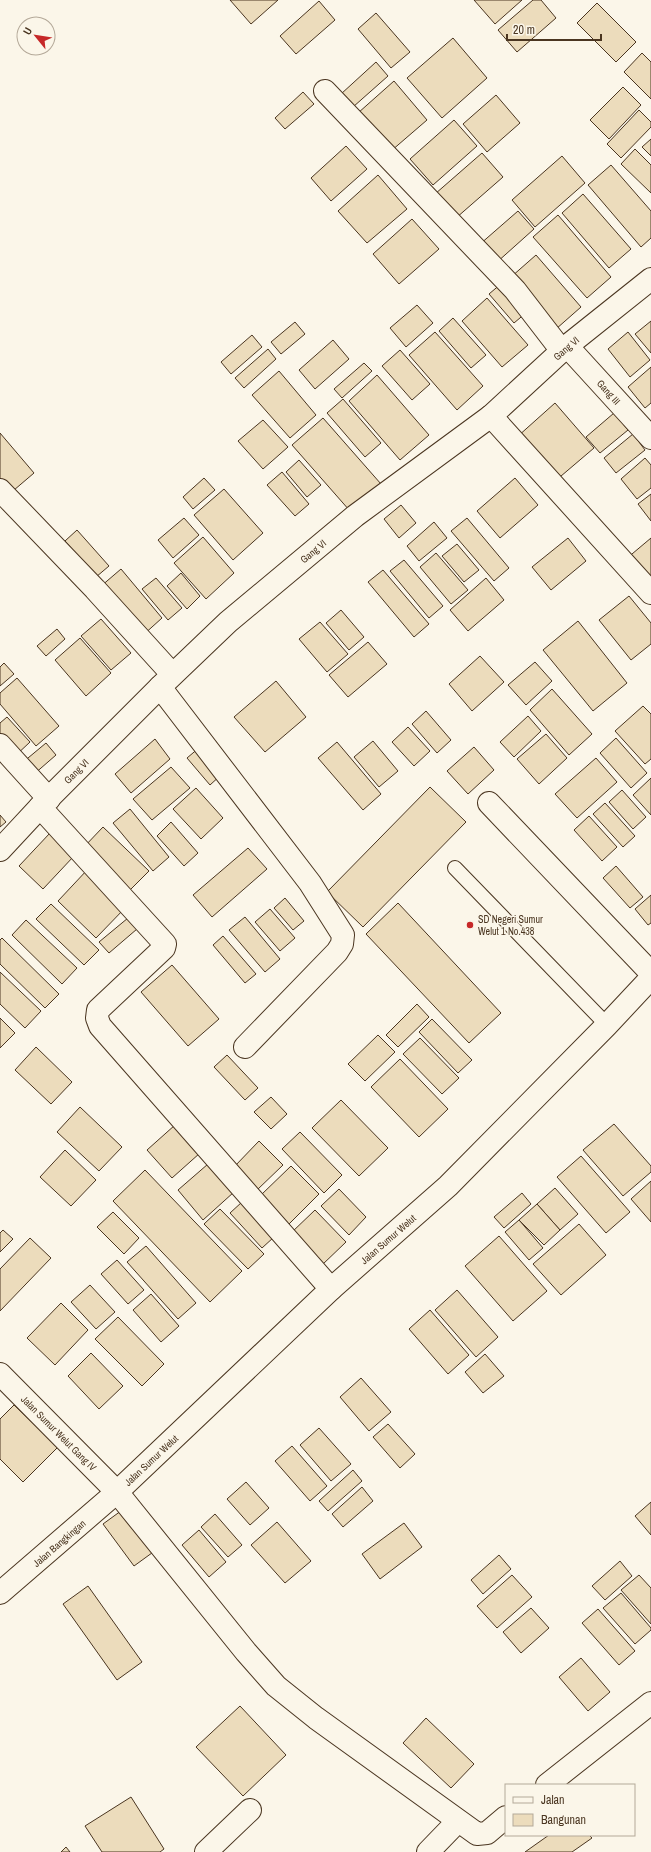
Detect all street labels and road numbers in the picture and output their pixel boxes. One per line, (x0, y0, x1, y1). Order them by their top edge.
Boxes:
street label: Gang VI (551, 334, 582, 363)
street label: Gang III (594, 377, 623, 408)
street label: Gang VI (298, 537, 329, 566)
street label: Gang VI (61, 756, 92, 787)
street label: Jalan Sumur Welut (358, 1211, 419, 1267)
street label: Jalan Sumur Welut Gang IV (18, 1393, 100, 1474)
street label: Jalan Sumur Welut (122, 1432, 182, 1489)
street label: Jalan Bangkingan (30, 1517, 88, 1570)

